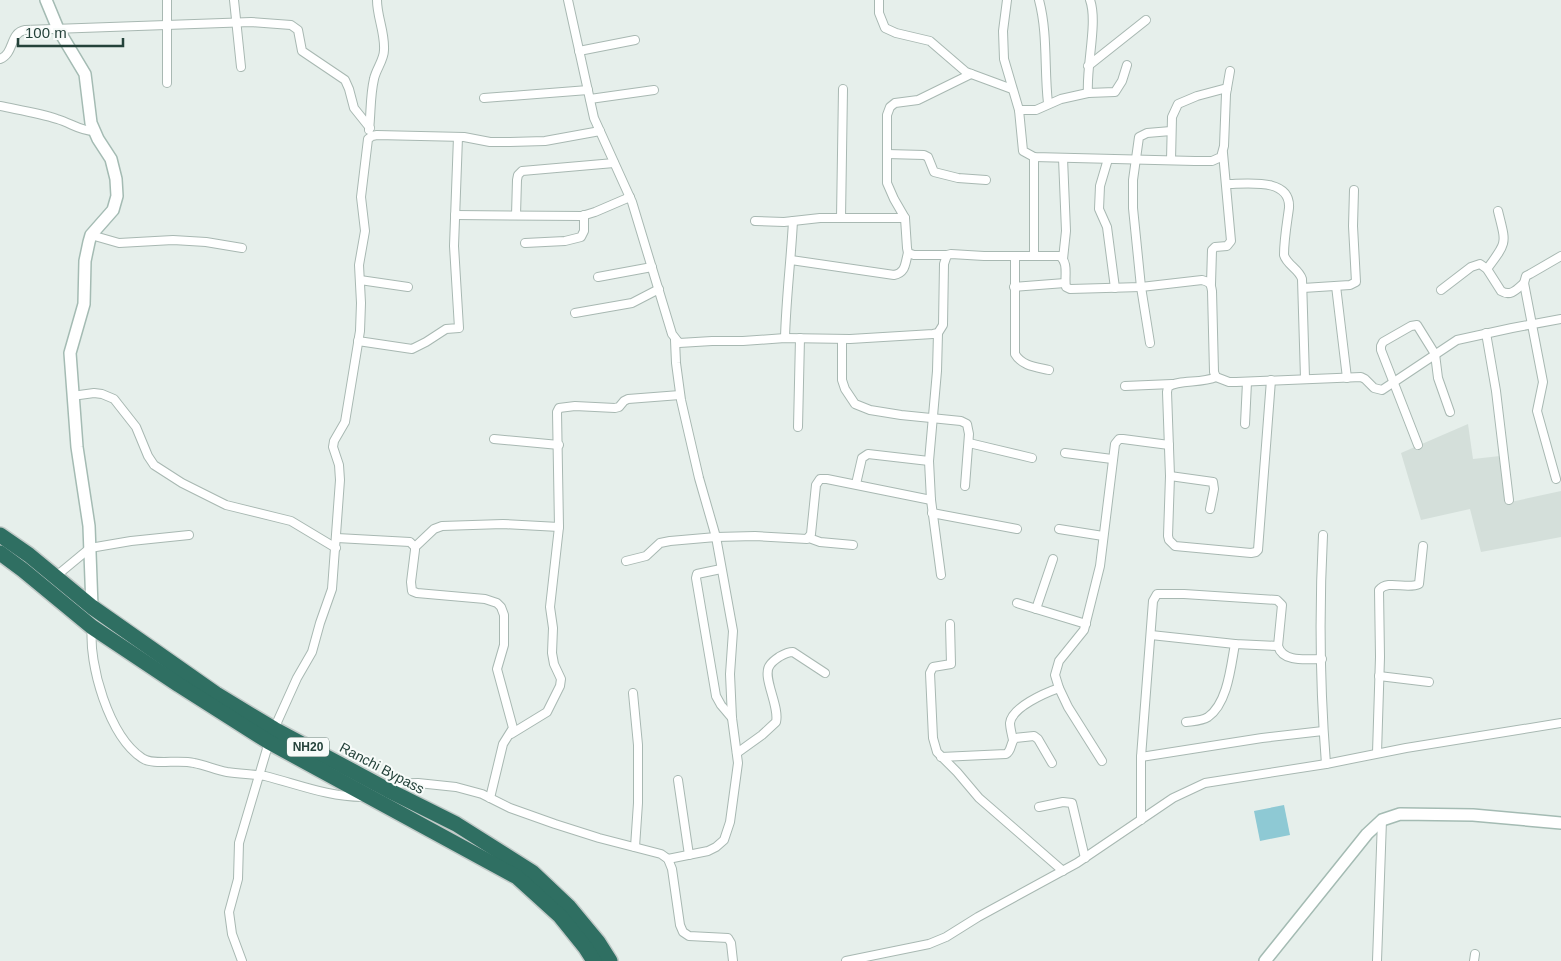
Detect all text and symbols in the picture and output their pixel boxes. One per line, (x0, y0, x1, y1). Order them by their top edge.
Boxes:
scale bar (18, 15, 122, 47)
text: 100 m (25, 24, 67, 41)
road number: NH20 (287, 738, 329, 756)
street label: Ranchi Bypass (337, 739, 427, 797)

